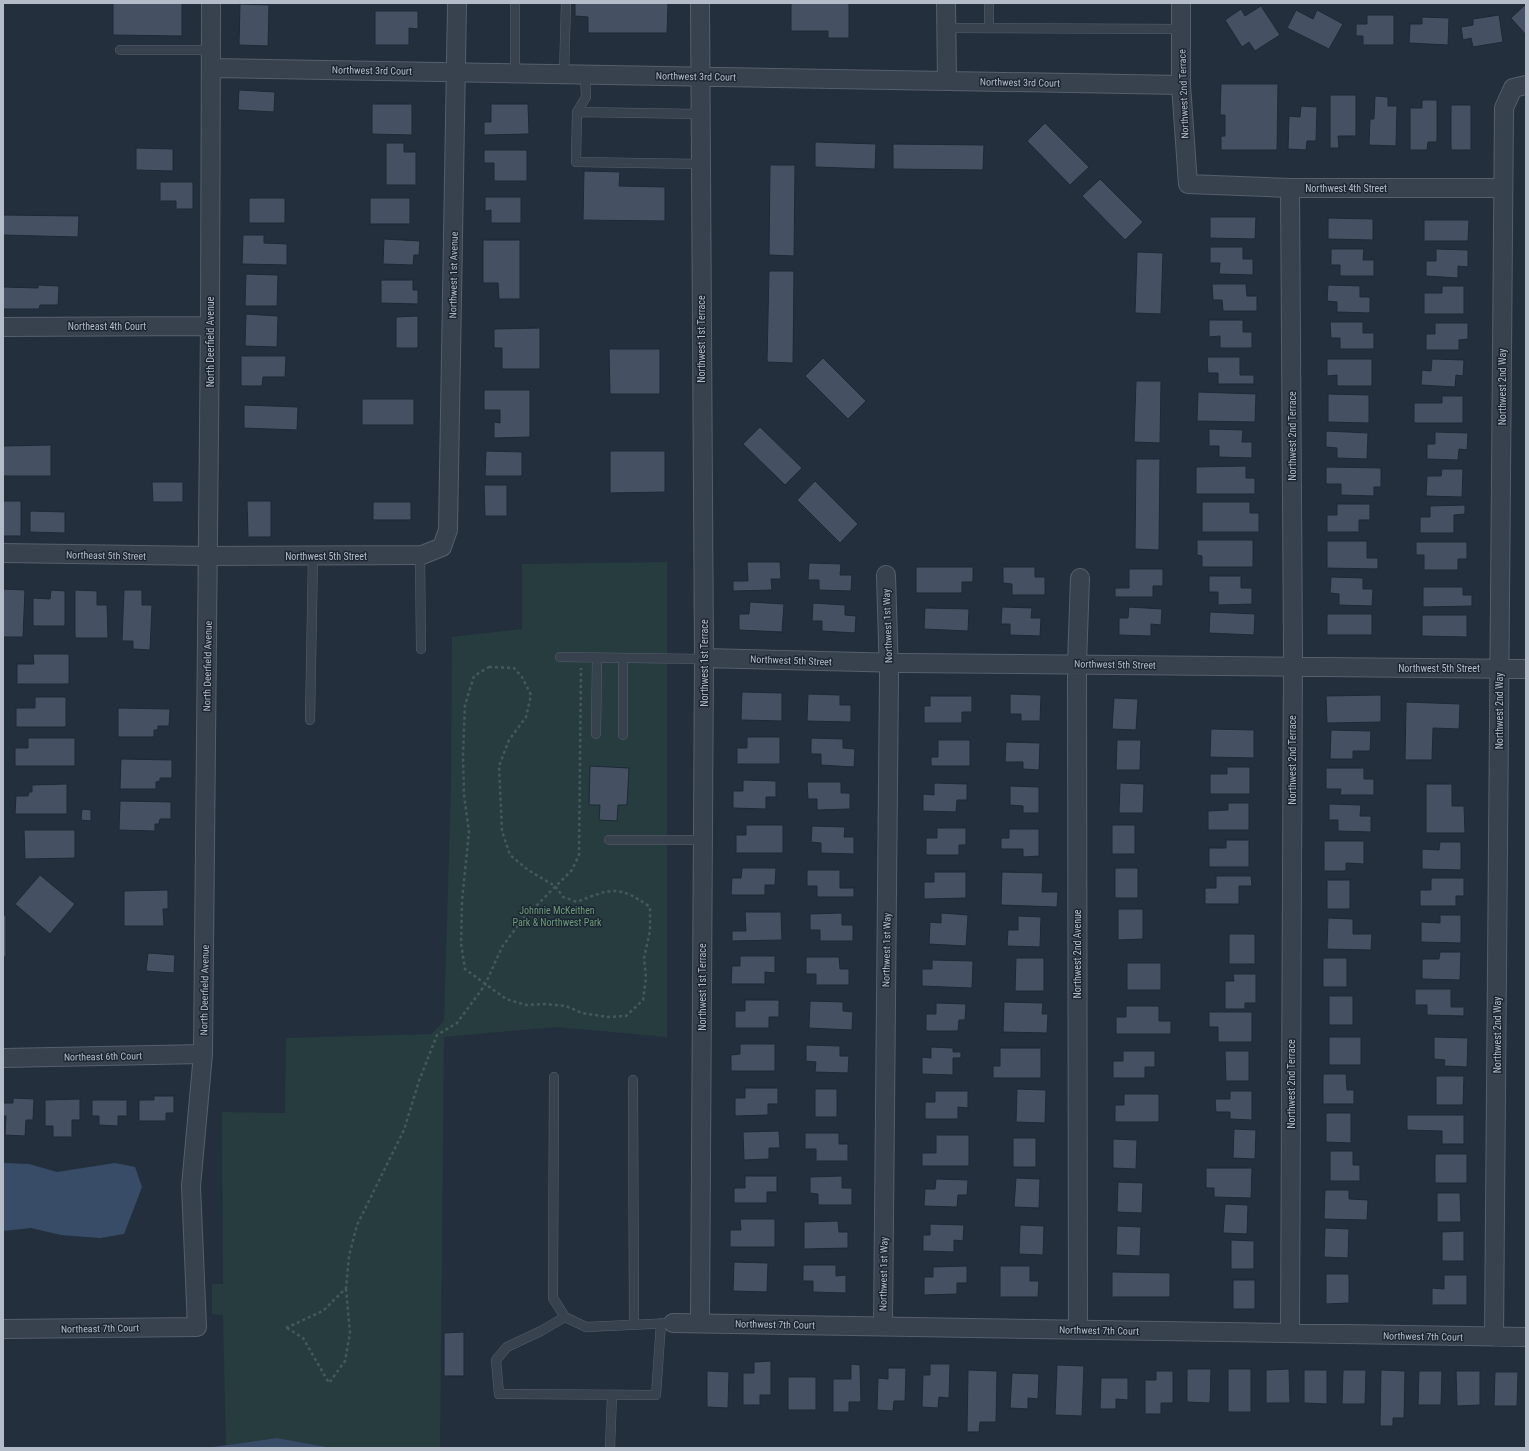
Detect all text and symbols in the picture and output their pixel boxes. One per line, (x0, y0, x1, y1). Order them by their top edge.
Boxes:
street label: Northwest 2nd Terrace (1176, 49, 1191, 139)
street label: Northwest 3rd Court (332, 64, 412, 77)
street label: Northwest 3rd Court (656, 70, 736, 83)
street label: Northwest 3rd Court (980, 76, 1060, 89)
street label: Northwest 4th Street (1305, 183, 1387, 194)
street label: Northwest 1st Avenue (447, 231, 460, 319)
street label: Northwest 1st Terrace (696, 295, 707, 383)
street label: North Deerfield Avenue (205, 296, 216, 387)
street label: Northeast 4th Court (68, 321, 146, 332)
street label: Northwest 2nd Way (1497, 349, 1508, 425)
street label: Northwest 2nd Terrace (1287, 391, 1298, 481)
street label: Northeast 5th Street (66, 549, 146, 562)
street label: Northwest 5th Street (285, 551, 367, 562)
street label: Northwest 1st Way (881, 589, 894, 663)
street label: Northwest 1st Terrace (699, 619, 710, 707)
street label: North Deerfield Avenue (201, 620, 214, 711)
street label: Northwest 5th Street (750, 654, 832, 667)
street label: Northwest 5th Street (1074, 658, 1156, 671)
street label: Northwest 5th Street (1398, 663, 1480, 674)
street label: Northwest 2nd Way (1494, 673, 1505, 749)
street label: Northwest 2nd Terrace (1287, 715, 1298, 805)
park label: Johnnie McKeithen Park & Northwest Park (513, 905, 602, 928)
street label: Northwest 2nd Avenue (1072, 909, 1083, 999)
street label: Northwest 1st Way (880, 913, 893, 987)
street label: Northwest 1st Terrace (697, 943, 708, 1031)
street label: North Deerfield Avenue (198, 944, 211, 1035)
street label: Northwest 2nd Way (1492, 997, 1503, 1073)
street label: Northwest 2nd Terrace (1286, 1039, 1297, 1129)
street label: Northeast 6th Court (64, 1050, 142, 1063)
street label: Northwest 1st Way (877, 1237, 890, 1311)
street label: Northwest 7th Court (735, 1318, 815, 1331)
street label: Northeast 7th Court (61, 1322, 139, 1335)
street label: Northwest 7th Court (1059, 1324, 1139, 1337)
street label: Northwest 7th Court (1383, 1330, 1463, 1343)

